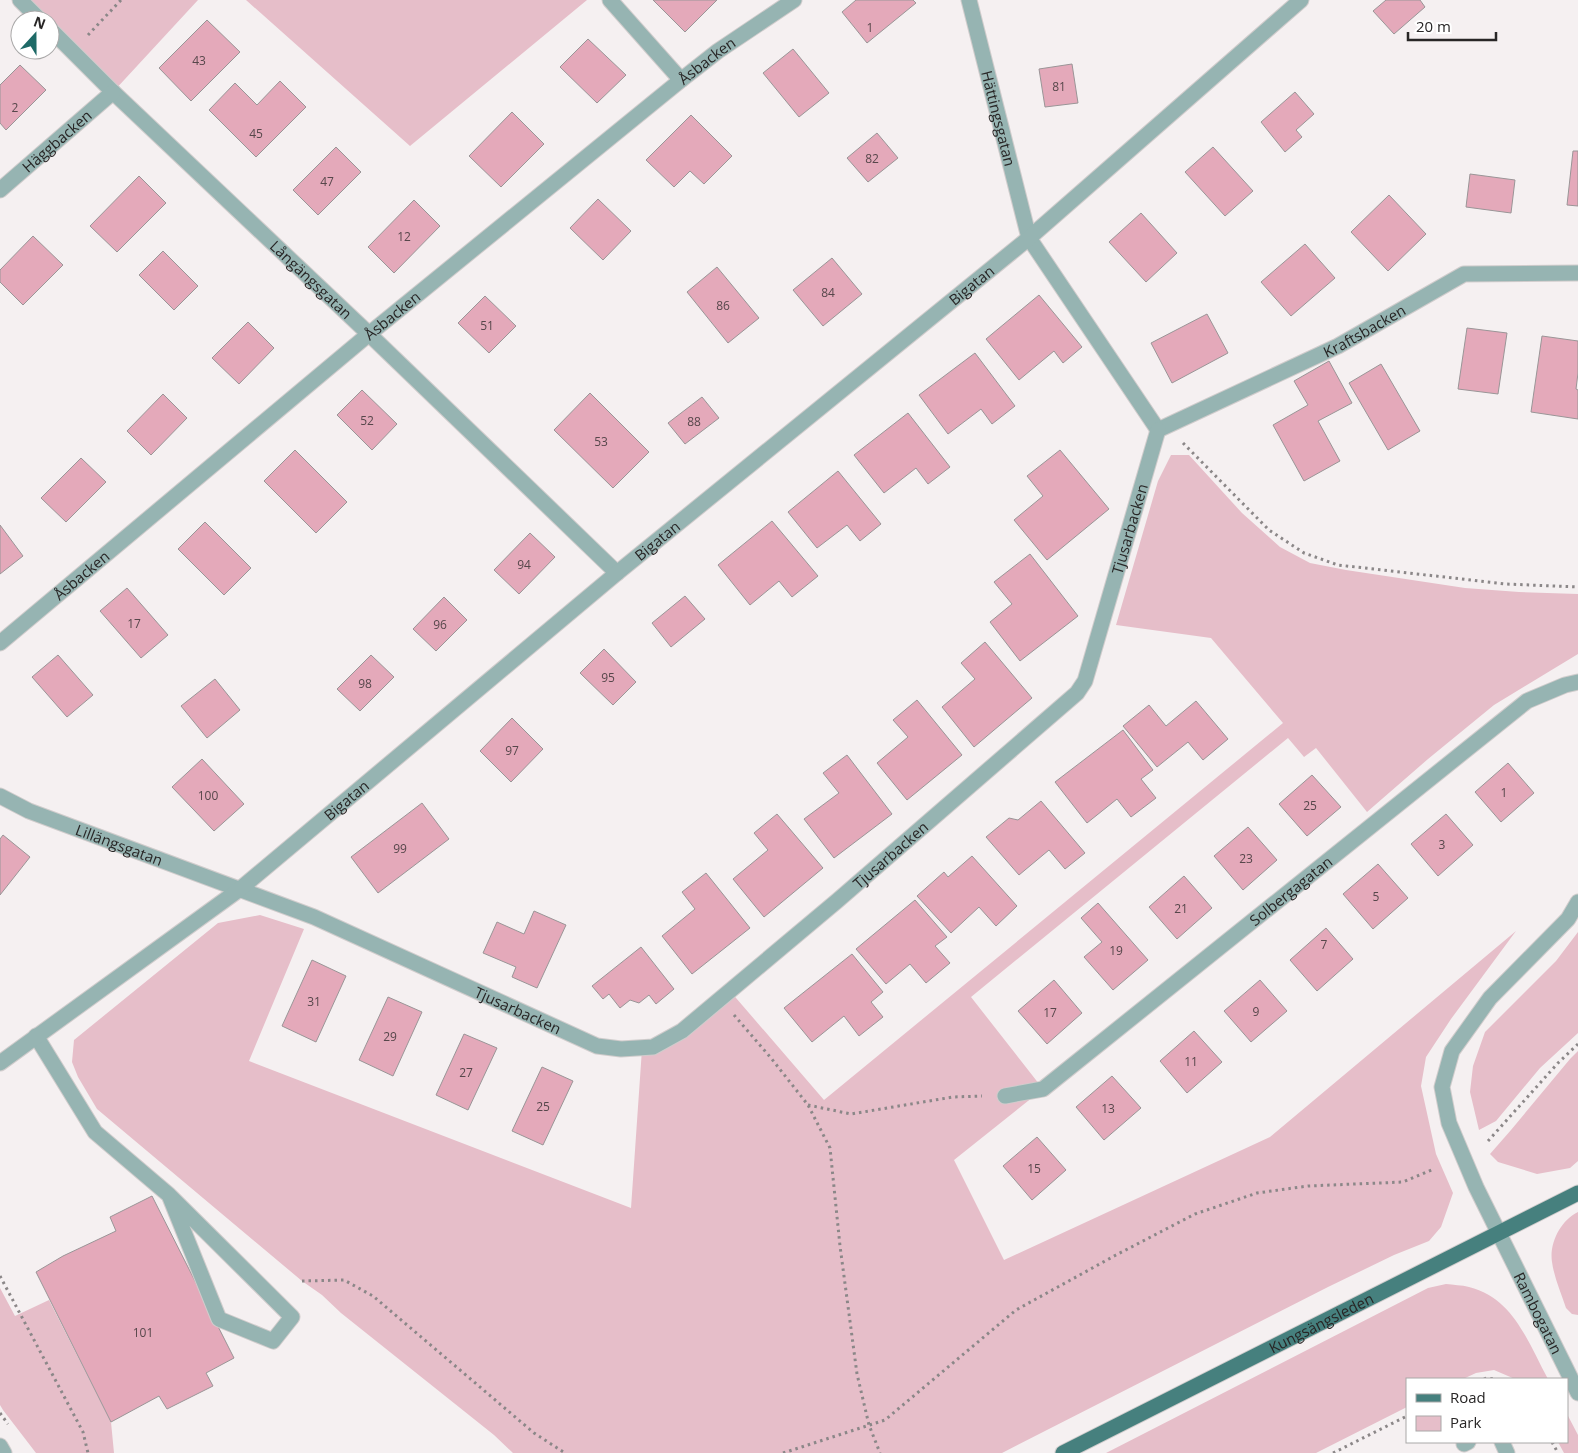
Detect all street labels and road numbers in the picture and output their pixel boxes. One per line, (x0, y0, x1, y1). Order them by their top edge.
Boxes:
street label: Åsbacken (674, 32, 739, 89)
street label: Hättingsgatan (977, 68, 1020, 168)
street label: Häggbacken (18, 105, 96, 177)
street label: Långängsgatan (266, 236, 357, 323)
street label: Bigatan (944, 260, 998, 309)
street label: Åsbacken (360, 286, 424, 344)
street label: Kraftsbacken (1320, 300, 1409, 362)
street label: Tjusarbacken (1107, 481, 1152, 576)
street label: Bigatan (630, 516, 684, 565)
street label: Åsbacken (49, 546, 113, 604)
street label: Bigatan (319, 775, 373, 825)
street label: Tjusarbacken (849, 817, 932, 893)
street label: Lillängsgatan (73, 819, 166, 870)
street label: Solbergagatan (1245, 851, 1336, 930)
street label: Tjusarbacken (472, 982, 565, 1038)
street label: Rambogatan (1510, 1269, 1567, 1357)
street label: Kungsängsleden (1265, 1288, 1377, 1358)

